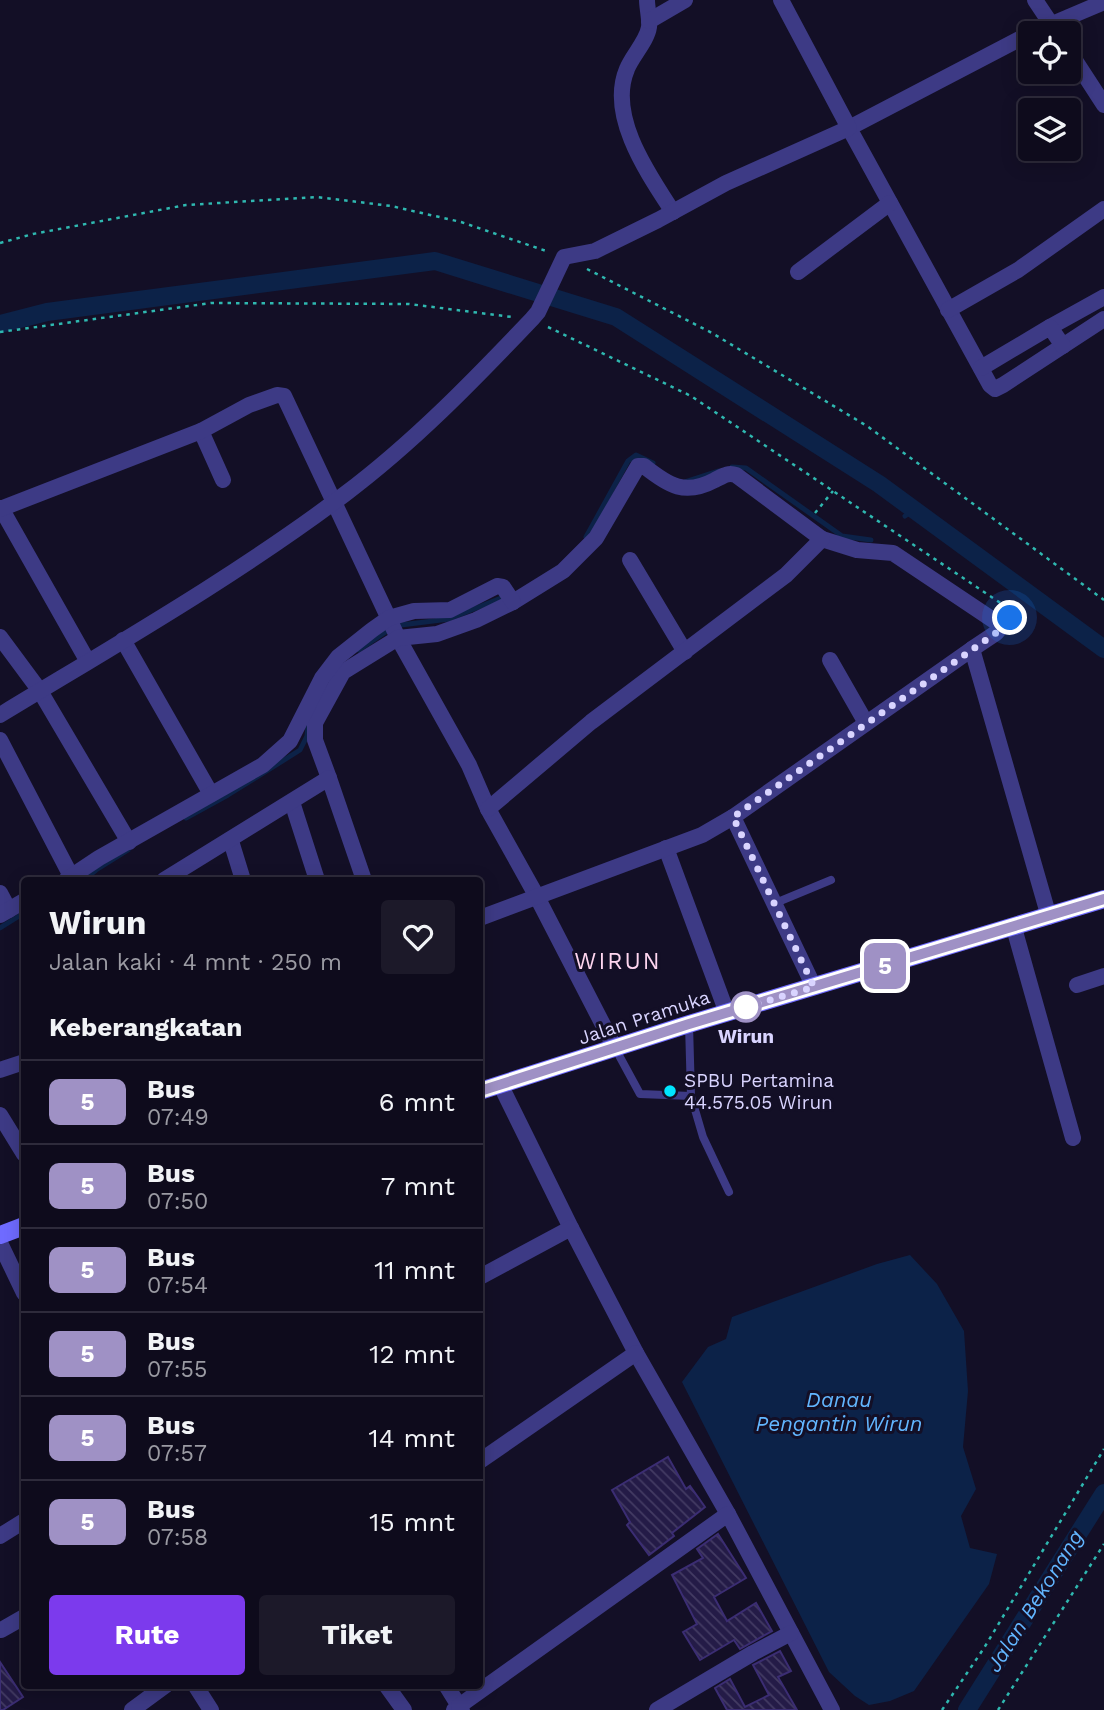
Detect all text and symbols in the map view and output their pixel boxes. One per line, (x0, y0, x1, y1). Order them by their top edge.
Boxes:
map controls (1018, 21, 1081, 161)
button: locate (1018, 21, 1081, 84)
button: layers (1018, 98, 1081, 161)
your location (992, 600, 1027, 635)
button: heart (381, 900, 455, 974)
text: Wirun (49, 903, 147, 942)
line badge: 5 (862, 943, 908, 989)
district label: WIRUN (574, 948, 662, 975)
text: Jalan kaki · 4 mnt · 250 m (49, 949, 342, 976)
text: 5 (878, 952, 892, 980)
street label: Jalan Pramuka (575, 985, 713, 1050)
marker: Wirun (731, 992, 761, 1022)
text: Keberangkatan (49, 1012, 243, 1042)
place label: Wirun (718, 1025, 774, 1048)
place label: SPBU Pertamina 44.575.05 Wirun (684, 1069, 834, 1114)
text: Bus (147, 1074, 195, 1104)
marker: SPBU Pertamina 44.575.05 Wirun (662, 1083, 678, 1099)
text: 6 mnt (379, 1087, 455, 1117)
text: 5 (81, 1088, 95, 1116)
text: 07:49 (147, 1104, 209, 1131)
text: Bus (147, 1158, 195, 1188)
text: 7 mnt (381, 1171, 455, 1201)
text: 5 (81, 1172, 95, 1200)
text: 07:50 (147, 1188, 208, 1215)
text: Bus (147, 1242, 195, 1272)
text: 11 mnt (374, 1255, 455, 1285)
text: 5 (81, 1256, 95, 1284)
text: 07:54 (147, 1272, 208, 1299)
text: Bus (147, 1326, 195, 1356)
text: 12 mnt (369, 1339, 455, 1369)
text: 5 (81, 1340, 95, 1368)
text: 07:55 (147, 1356, 207, 1383)
water label: Danau Pengantin Wirun (756, 1387, 922, 1436)
text: Bus (147, 1410, 195, 1440)
text: 14 mnt (369, 1423, 455, 1453)
text: 5 (81, 1424, 95, 1452)
text: 07:57 (147, 1440, 207, 1467)
text: Bus (147, 1494, 195, 1524)
text: 15 mnt (369, 1507, 455, 1537)
text: 5 (81, 1508, 95, 1536)
text: 07:58 (147, 1524, 208, 1551)
water label: Jalan Bekonang (981, 1525, 1088, 1676)
button: Rute (49, 1595, 245, 1675)
button: Tiket (259, 1595, 455, 1675)

